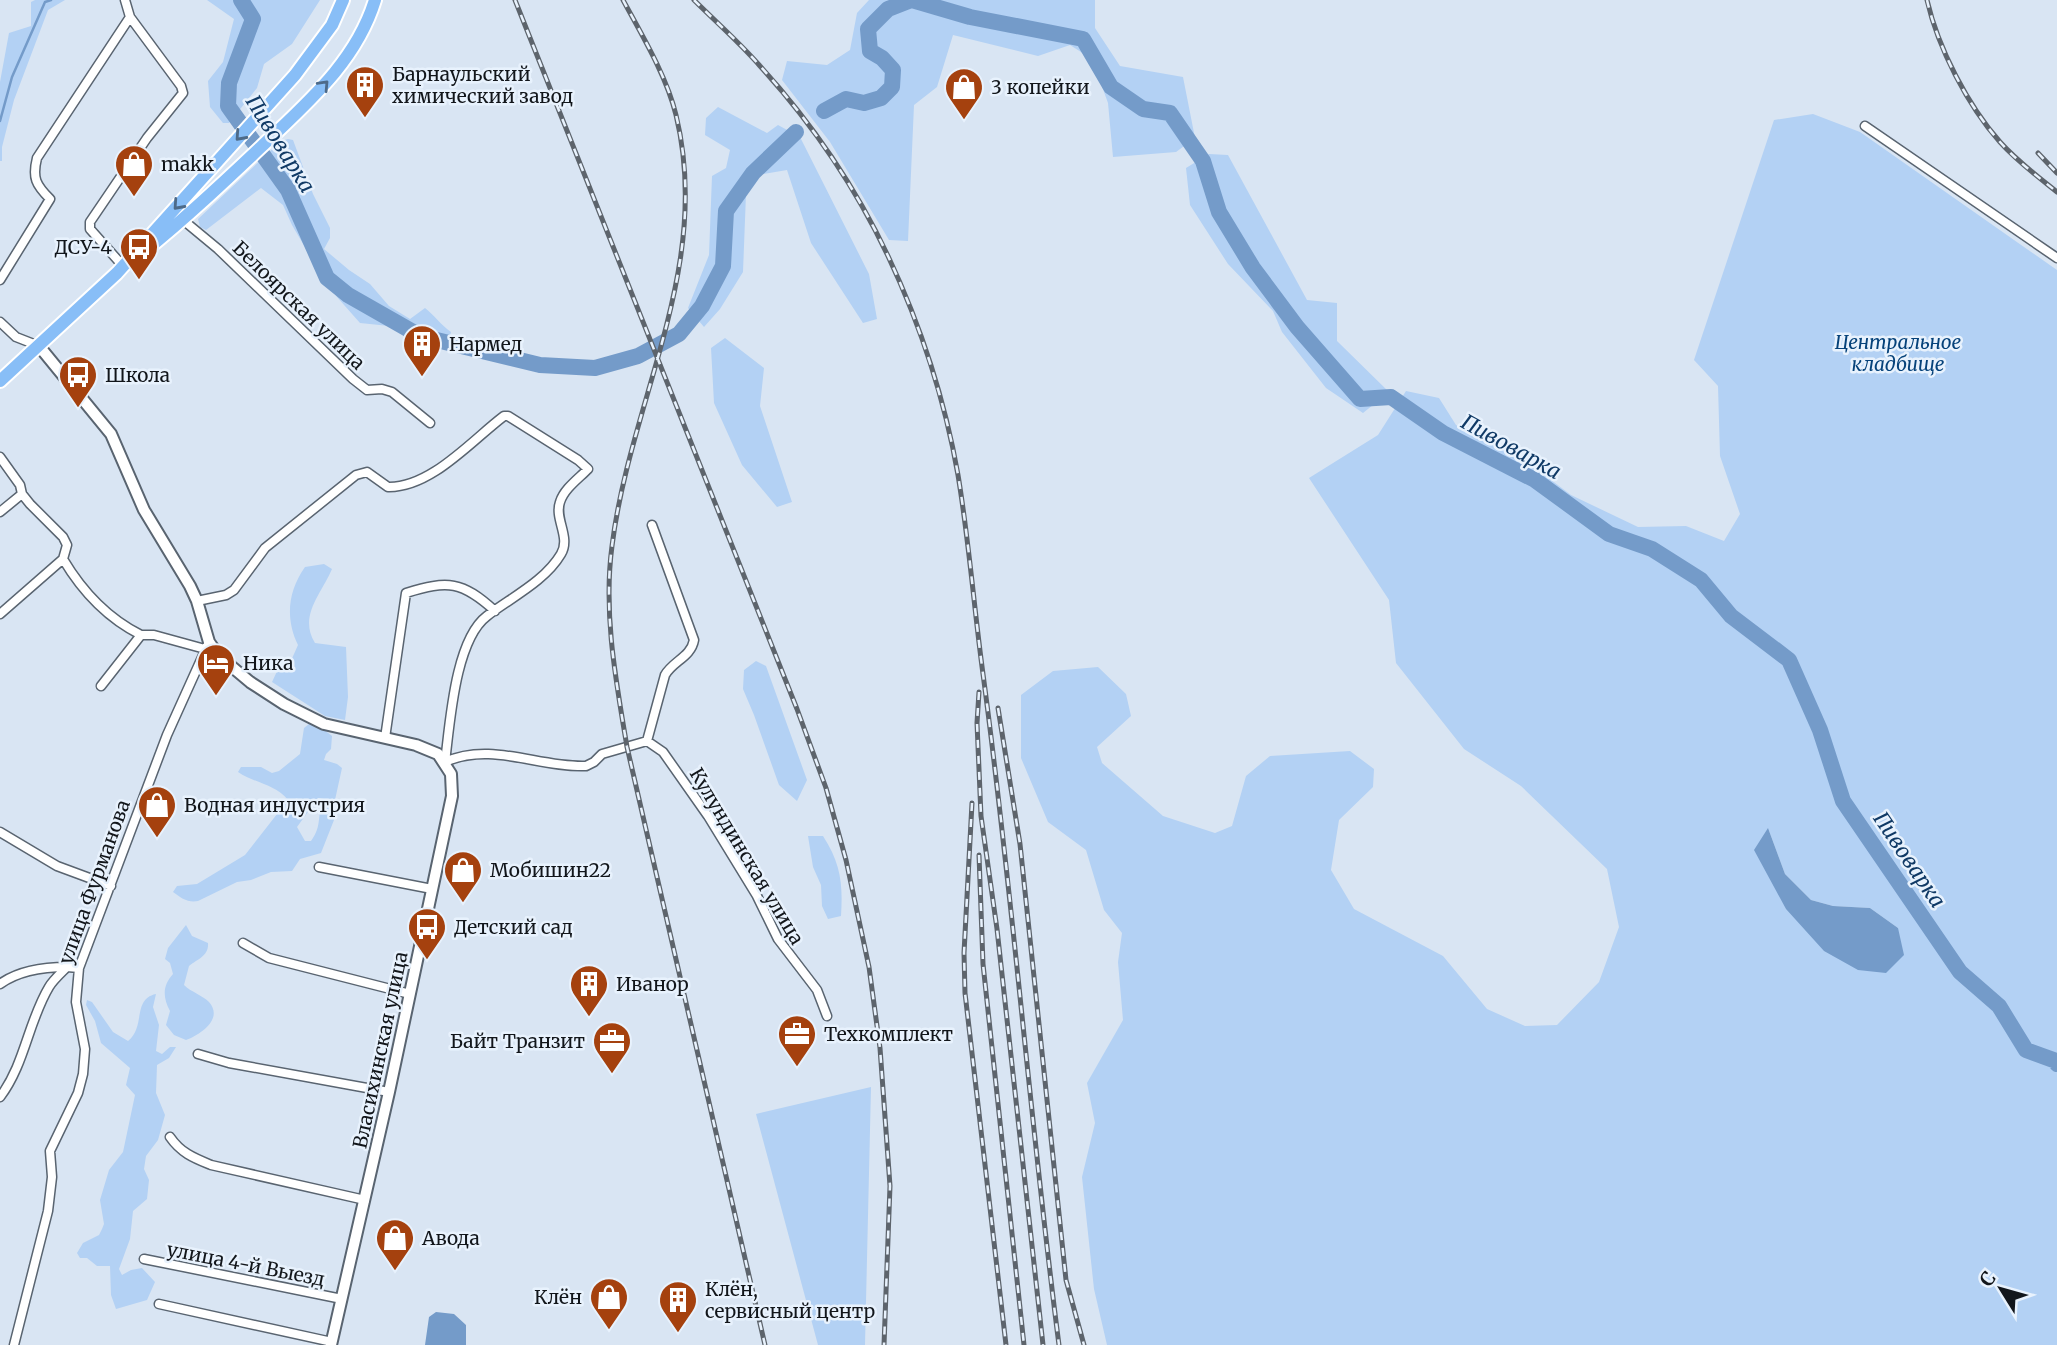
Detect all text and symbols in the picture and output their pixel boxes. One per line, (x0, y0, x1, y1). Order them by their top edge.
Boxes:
place label: Барнаульский химический завод (392, 62, 574, 108)
building icon: Барнаульский химический завод (344, 64, 386, 119)
shop icon: 3 копейки (943, 66, 985, 121)
place label: 3 копейки (991, 75, 1090, 99)
one-way arrow (315, 80, 328, 93)
water label: Пивоварка (240, 90, 321, 198)
one-way arrow (236, 128, 248, 141)
shop icon: makk (113, 143, 155, 198)
place label: makk (161, 152, 214, 176)
one-way arrow (174, 197, 186, 210)
bus stop icon: ДСУ-4 (118, 226, 160, 281)
place label: ДСУ-4 (55, 235, 112, 259)
street label: Белоярская улица (228, 236, 370, 374)
building icon: Нармед (401, 323, 443, 378)
park label: Центральное кладбище (1835, 330, 1962, 376)
place label: Нармед (449, 332, 523, 356)
bus stop icon: Школа (57, 354, 99, 409)
place label: Школа (105, 363, 170, 387)
water label: Пивоварка (1457, 408, 1566, 485)
hotel icon: Ника (195, 642, 237, 697)
place label: Ника (243, 651, 293, 675)
street label: Кулундинская улица (685, 763, 809, 949)
shop icon: Водная индустрия (136, 784, 178, 839)
place label: Водная индустрия (184, 793, 365, 817)
street label: улица Фурманова (53, 796, 135, 968)
water label: Пивоварка (1867, 807, 1951, 913)
shop icon: Мобишин22 (442, 849, 484, 904)
place label: Мобишин22 (490, 858, 611, 882)
bus stop icon: Детский сад (406, 906, 448, 961)
place label: Детский сад (454, 915, 573, 939)
street label: Власихинская улица (347, 949, 413, 1151)
building icon: Иванор (568, 963, 610, 1018)
place label: Иванор (616, 972, 689, 996)
office icon: Техкомплект (776, 1013, 818, 1068)
office icon: Байт Транзит (591, 1020, 633, 1075)
place label: Техкомплект (824, 1022, 953, 1046)
place label: Байт Транзит (450, 1029, 585, 1053)
shop icon: Авода (374, 1217, 416, 1272)
place label: Авода (421, 1226, 480, 1250)
street label: улица 4-й Выезд (165, 1237, 327, 1291)
north arrow (1966, 1254, 2036, 1324)
text: С (1974, 1267, 2001, 1291)
shop icon: Клён (588, 1276, 630, 1331)
place label: Клён, сервисный центр (705, 1277, 875, 1323)
building icon: Клён, сервисный центр (657, 1279, 699, 1334)
place label: Клён (534, 1285, 582, 1309)

